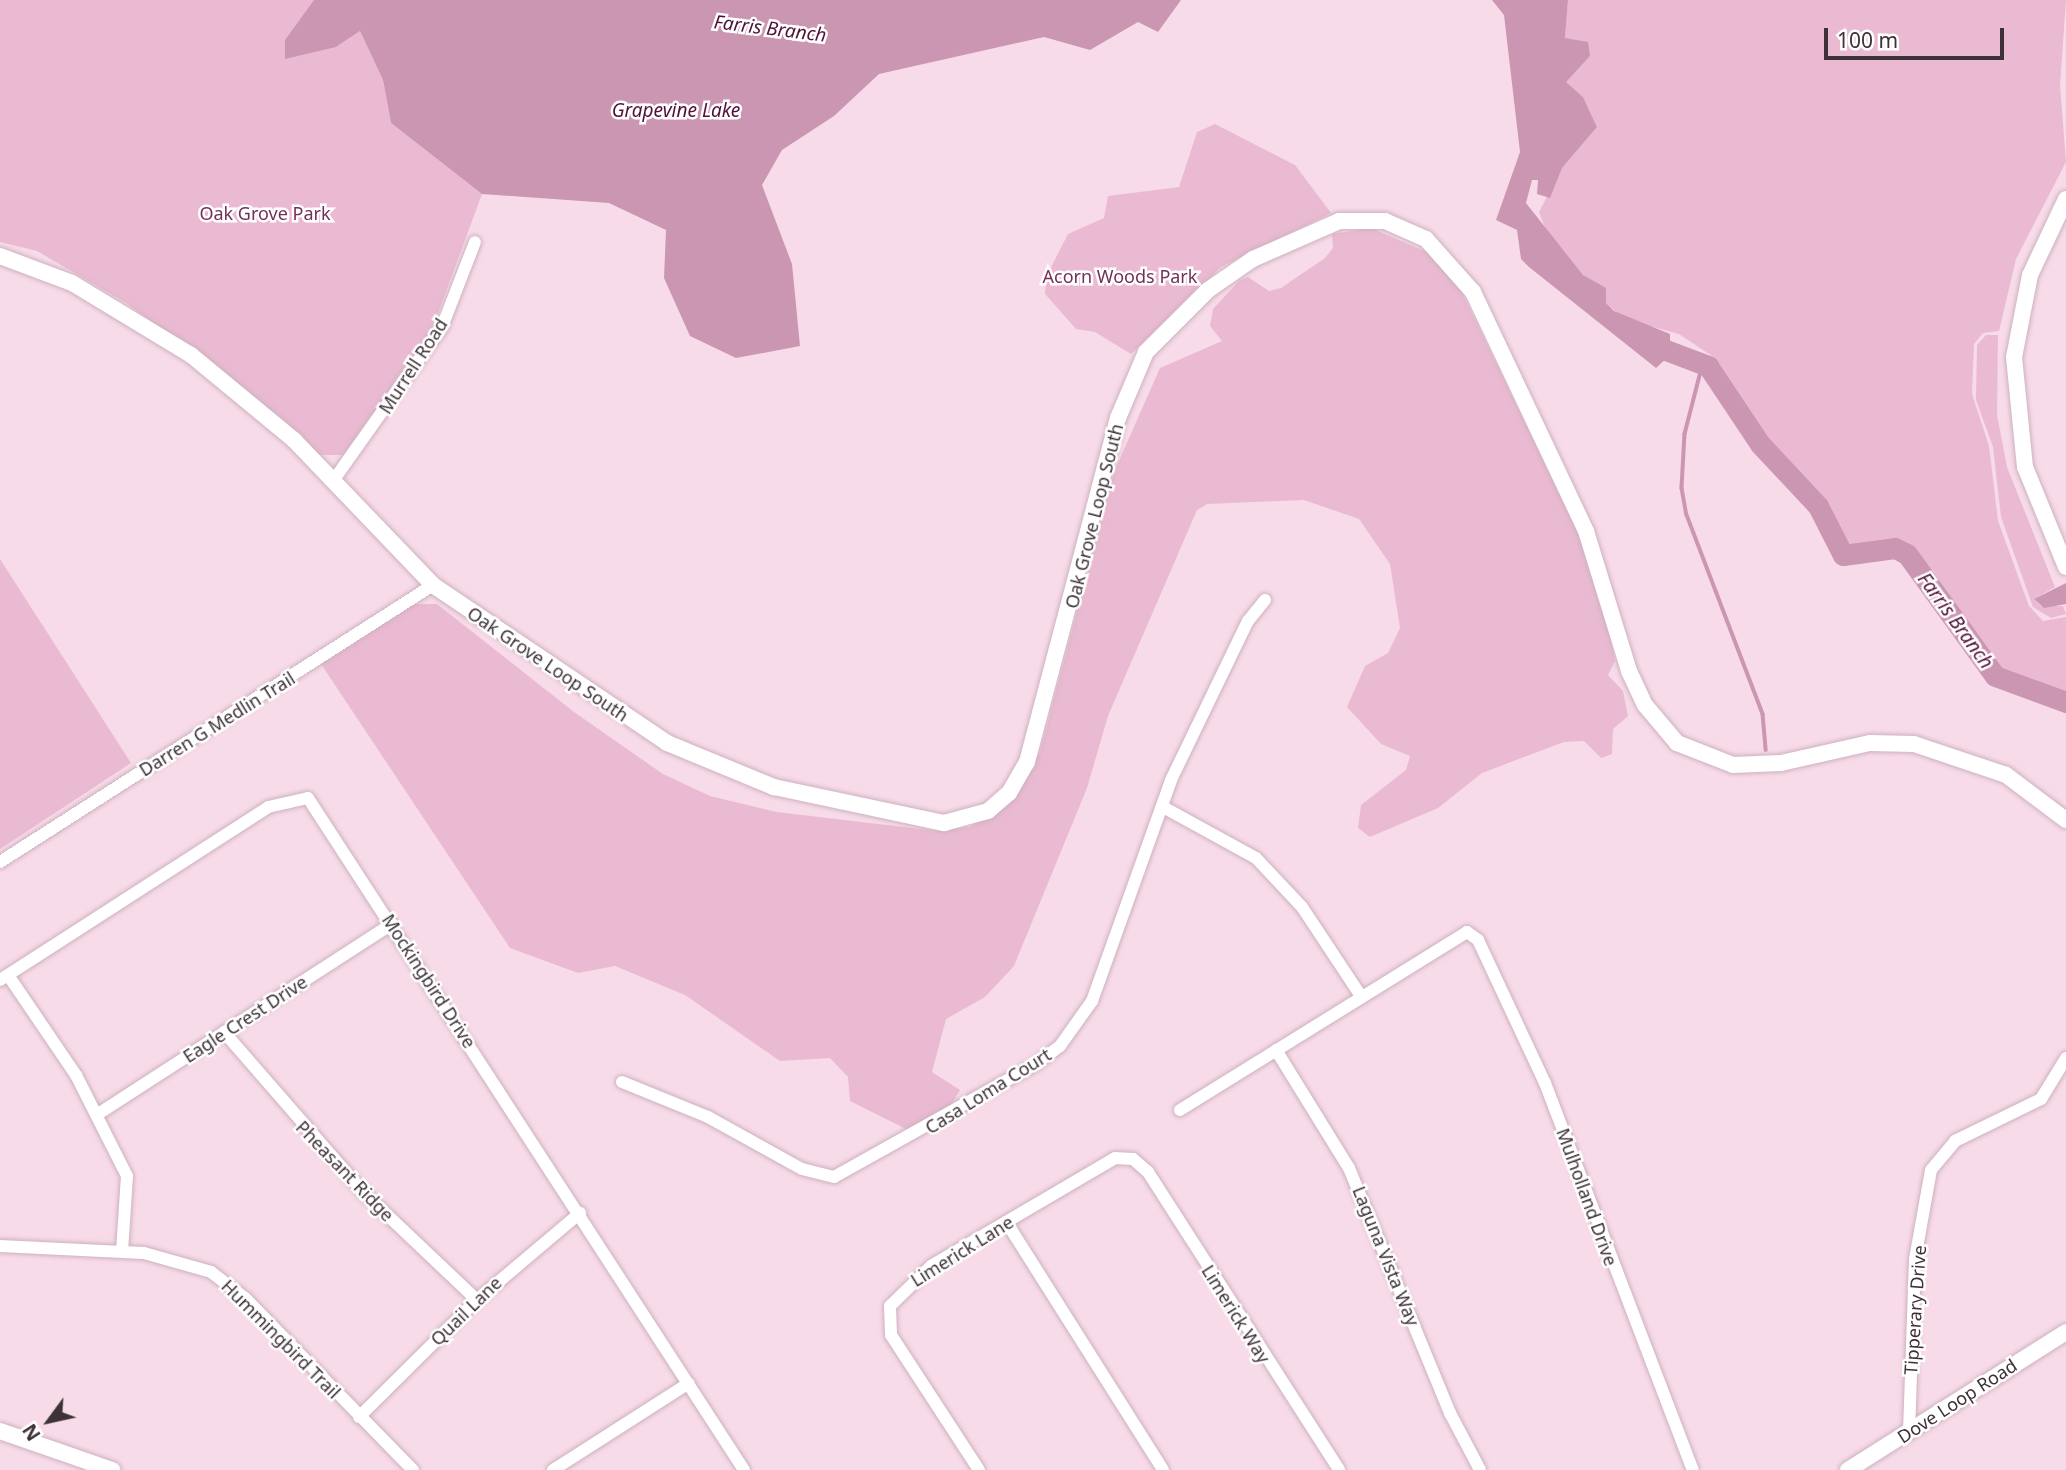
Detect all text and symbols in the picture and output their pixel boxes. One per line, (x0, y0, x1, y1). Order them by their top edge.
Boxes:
water label: Farris Branch (713, 11, 827, 47)
scale bar (1828, 14, 2008, 58)
text: 100 m (1837, 26, 1898, 54)
water label: Grapevine Lake (612, 100, 740, 122)
park label: Oak Grove Park (199, 202, 331, 224)
park label: Acorn Woods Park (1043, 265, 1197, 287)
street label: Murrell Road (374, 314, 452, 418)
street label: Oak Grove Loop South (1061, 421, 1127, 611)
water label: Farris Branch (1913, 569, 1997, 673)
street label: Oak Grove Loop South (463, 602, 633, 726)
street label: Darren G Medlin Trail (135, 667, 299, 781)
street label: Mockingbird Drive (378, 910, 480, 1052)
street label: Eagle Crest Drive (179, 971, 311, 1067)
street label: Casa Loma Court (921, 1044, 1055, 1138)
street label: Pheasant Ridge (292, 1116, 398, 1226)
street label: Mulholland Drive (1552, 1125, 1622, 1269)
street label: Laguna Vista Way (1348, 1183, 1424, 1329)
street label: Limerick Lane (907, 1211, 1017, 1291)
street label: Tipperary Drive (1900, 1244, 1930, 1376)
street label: Limerick Way (1197, 1261, 1275, 1367)
street label: Quail Lane (426, 1272, 506, 1350)
street label: Hummingbird Trail (217, 1275, 345, 1403)
street label: Dove Loop Road (1893, 1354, 2021, 1448)
north arrow (14, 1386, 84, 1456)
text: N (16, 1419, 47, 1446)

